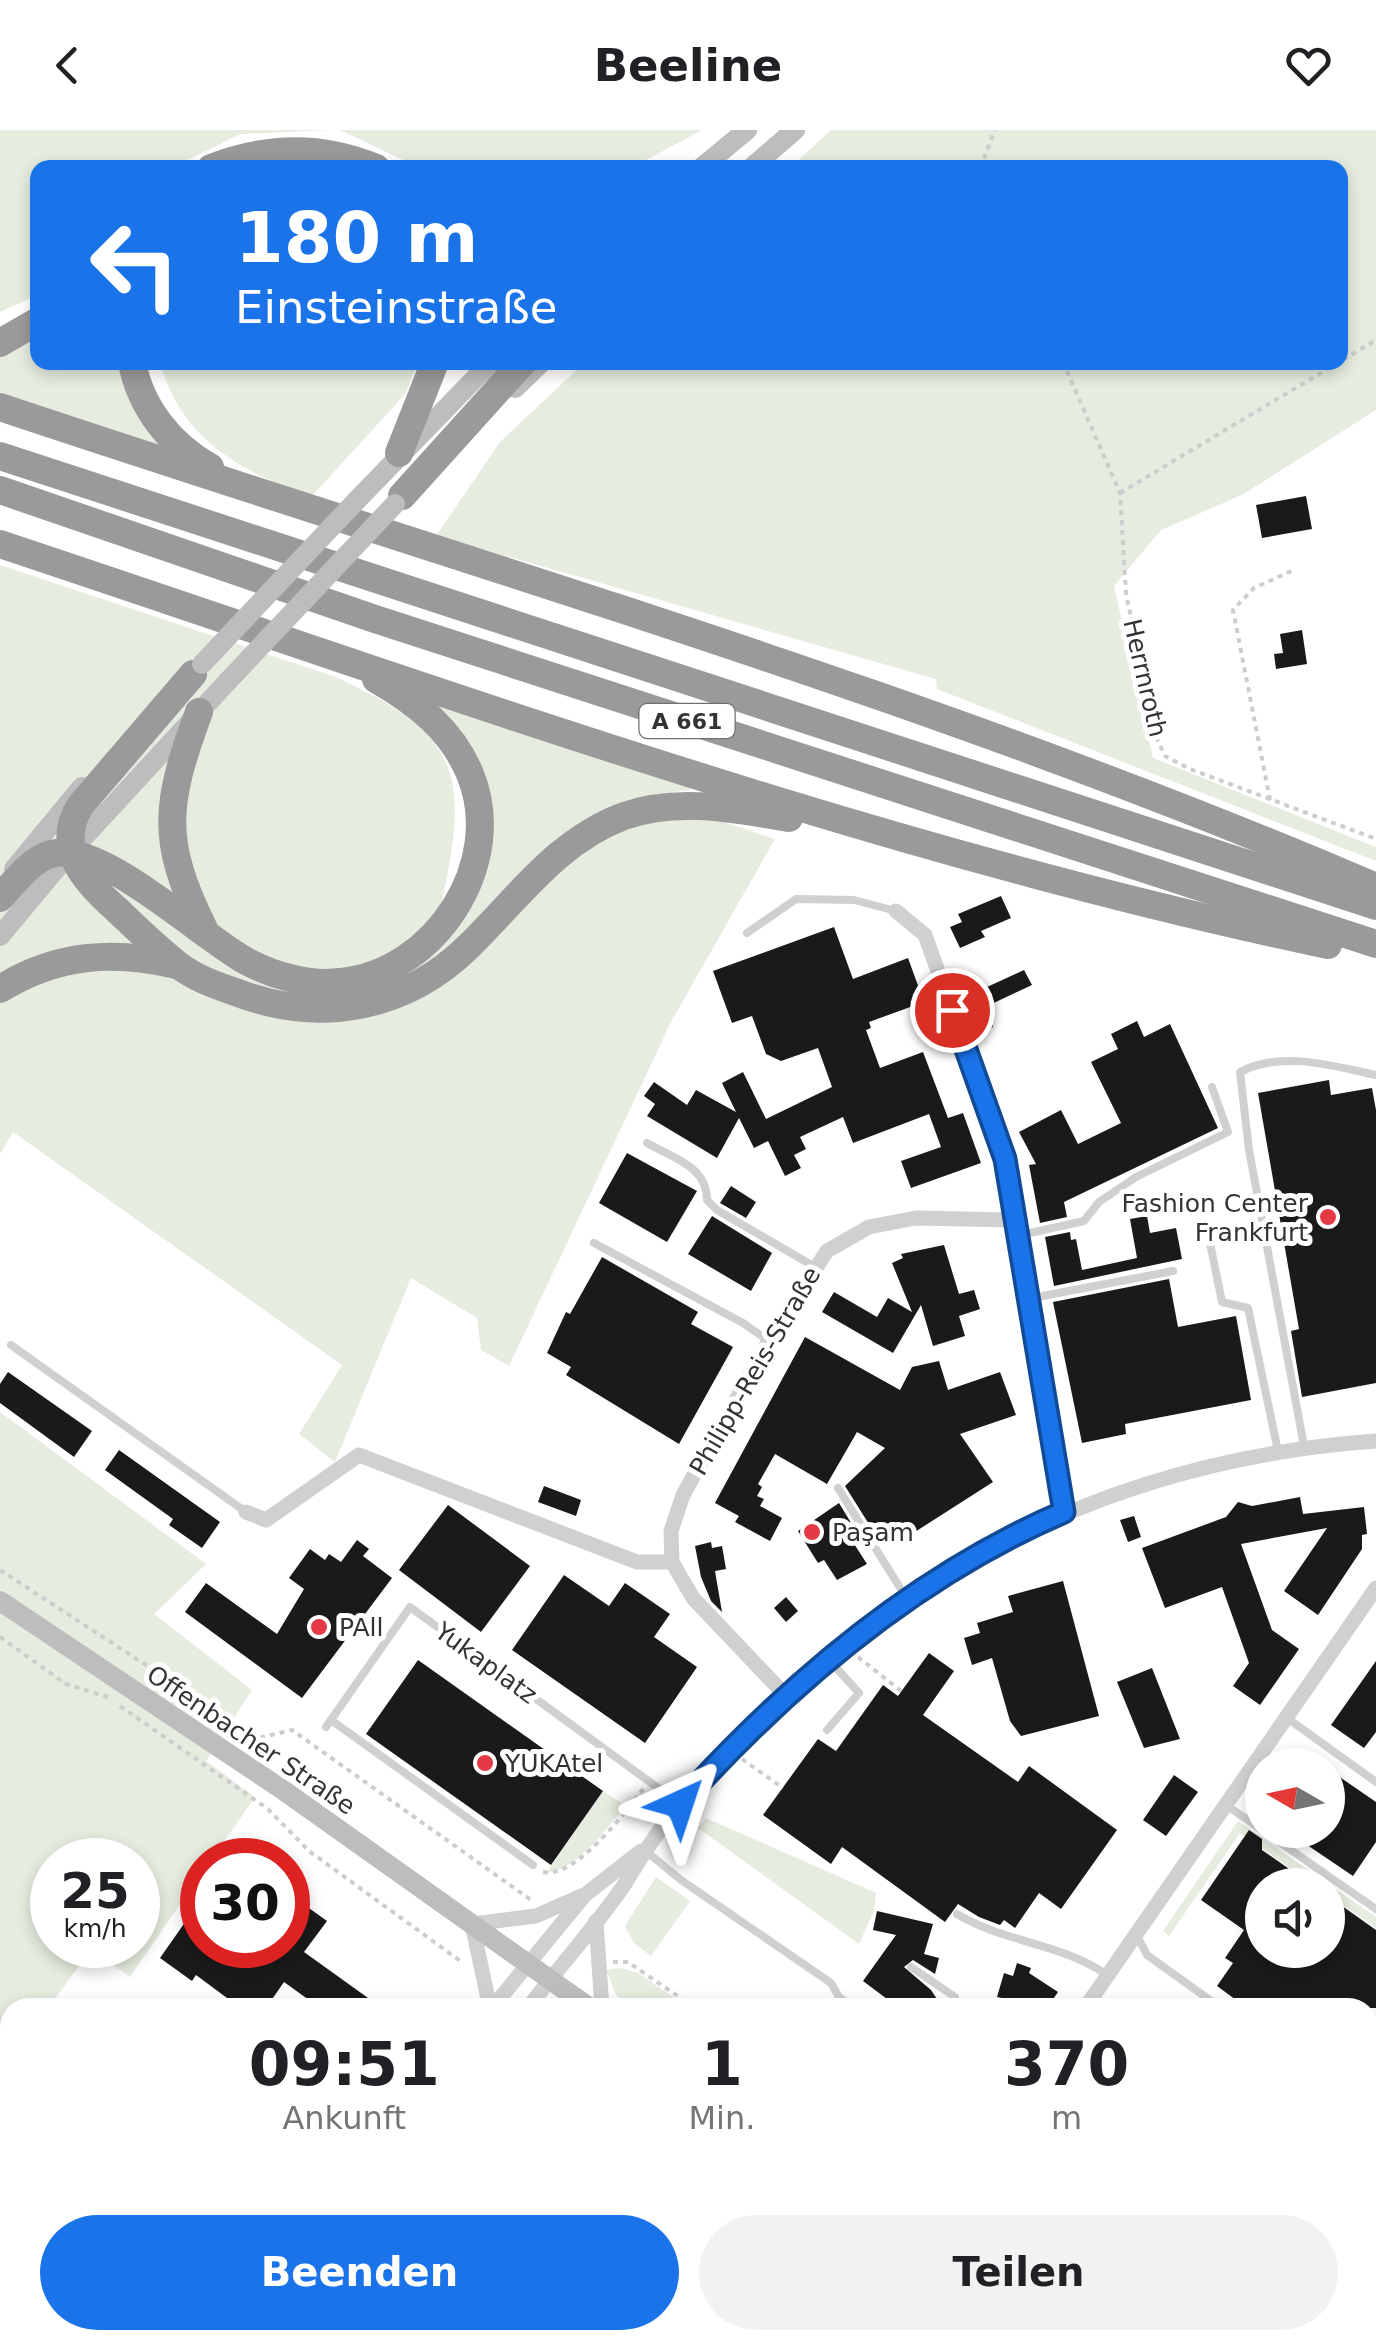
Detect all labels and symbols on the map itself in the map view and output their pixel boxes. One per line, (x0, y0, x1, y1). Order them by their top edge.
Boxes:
street label: Herrnroth (1117, 616, 1173, 740)
road number: A 661 (640, 704, 734, 738)
pin (910, 968, 995, 1053)
place label: Fashion Center Frankfurt (1122, 1189, 1309, 1247)
marker: Fashion Center Frankfurt (1317, 1206, 1339, 1228)
street label: Philipp-Reis-Straße (684, 1262, 826, 1480)
place label: Paşam (832, 1518, 914, 1547)
marker: Paşam (801, 1521, 823, 1543)
place label: PAll (339, 1613, 383, 1642)
marker: PAll (308, 1616, 330, 1638)
street label: Yukaplatz (429, 1616, 543, 1710)
street label: Offenbacher Straße (141, 1659, 361, 1821)
north arrow (1245, 1748, 1345, 1848)
place label: YUKAtel (504, 1749, 603, 1778)
marker: YUKAtel (474, 1752, 496, 1774)
position arrow (628, 1752, 732, 1856)
speed limit sign: 30 (180, 1838, 310, 1968)

